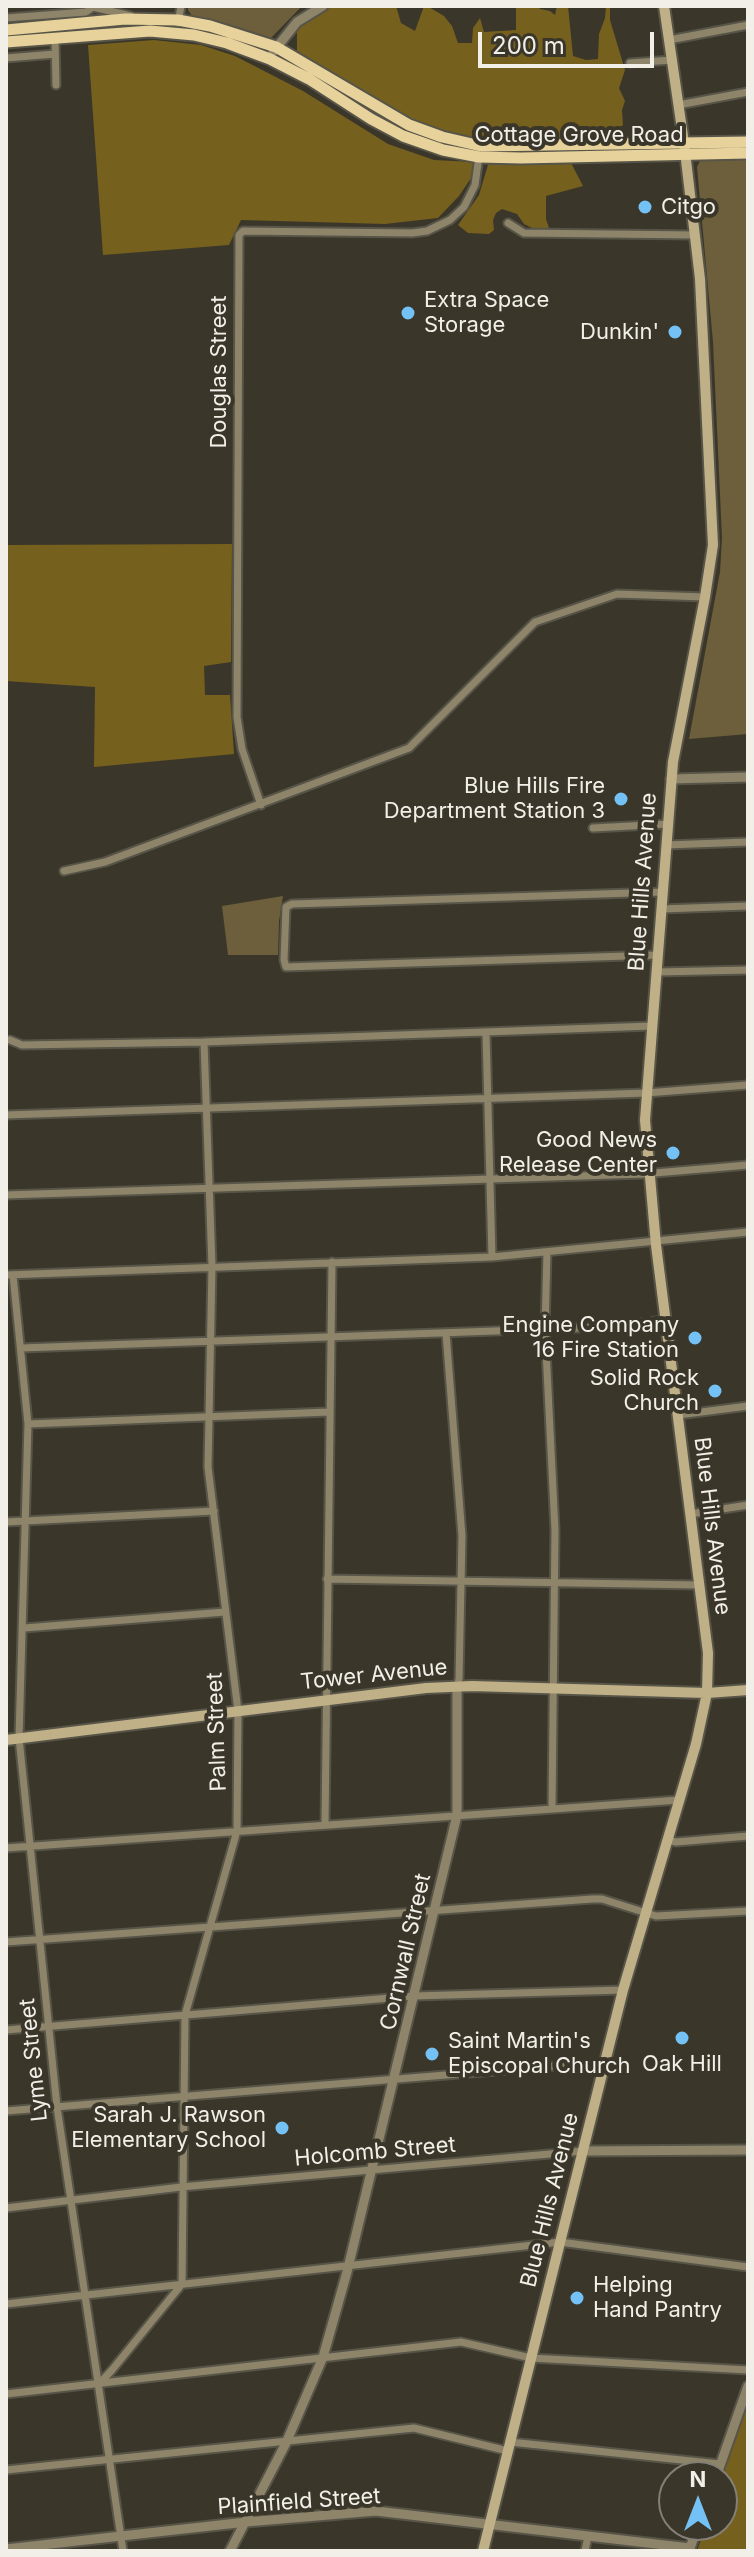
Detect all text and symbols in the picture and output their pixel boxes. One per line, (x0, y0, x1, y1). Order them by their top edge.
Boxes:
scale bar (482, 16, 658, 66)
text: 200 m (492, 31, 565, 60)
street label: Cottage Grove Road (474, 122, 684, 148)
place label: Citgo (661, 194, 716, 220)
marker: Citgo (636, 198, 654, 216)
place label: Extra Space Storage (424, 287, 549, 338)
street label: Douglas Street (206, 295, 232, 449)
marker: Extra Space Storage (399, 304, 417, 322)
place label: Dunkin' (580, 319, 659, 345)
marker: Dunkin' (666, 323, 684, 341)
place label: Blue Hills Fire Department Station 3 (384, 773, 605, 824)
marker: Blue Hills Fire Department Station 3 (612, 790, 630, 808)
street label: Blue Hills Avenue (624, 792, 662, 972)
place label: Good News Release Center (499, 1127, 657, 1178)
marker: Good News Release Center (664, 1144, 682, 1162)
place label: Engine Company 16 Fire Station (502, 1312, 679, 1364)
marker: Engine Company 16 Fire Station (686, 1329, 704, 1347)
place label: Solid Rock Church (590, 1365, 699, 1416)
marker: Solid Rock Church (706, 1382, 724, 1400)
street label: Blue Hills Avenue (688, 1435, 736, 1617)
street label: Tower Avenue (299, 1654, 449, 1696)
street label: Palm Street (202, 1672, 232, 1792)
street label: Cornwall Street (375, 1871, 437, 2033)
street label: Lyme Street (14, 1997, 54, 2123)
place label: Saint Martin's Episcopal Church (448, 2028, 631, 2080)
marker: Oak Hill (673, 2029, 691, 2047)
marker: Saint Martin's Episcopal Church (423, 2045, 441, 2063)
place label: Oak Hill (642, 2051, 722, 2077)
place label: Sarah J. Rawson Elementary School (71, 2102, 266, 2154)
street label: Blue Hills Avenue (516, 2110, 584, 2290)
marker: Sarah J. Rawson Elementary School (273, 2119, 291, 2137)
street label: Holcomb Street (293, 2132, 457, 2172)
place label: Helping Hand Pantry (593, 2272, 722, 2324)
marker: Helping Hand Pantry (568, 2289, 586, 2307)
north arrow (658, 2461, 738, 2541)
text: N (690, 2466, 706, 2492)
street label: Plainfield Street (217, 2483, 381, 2521)

